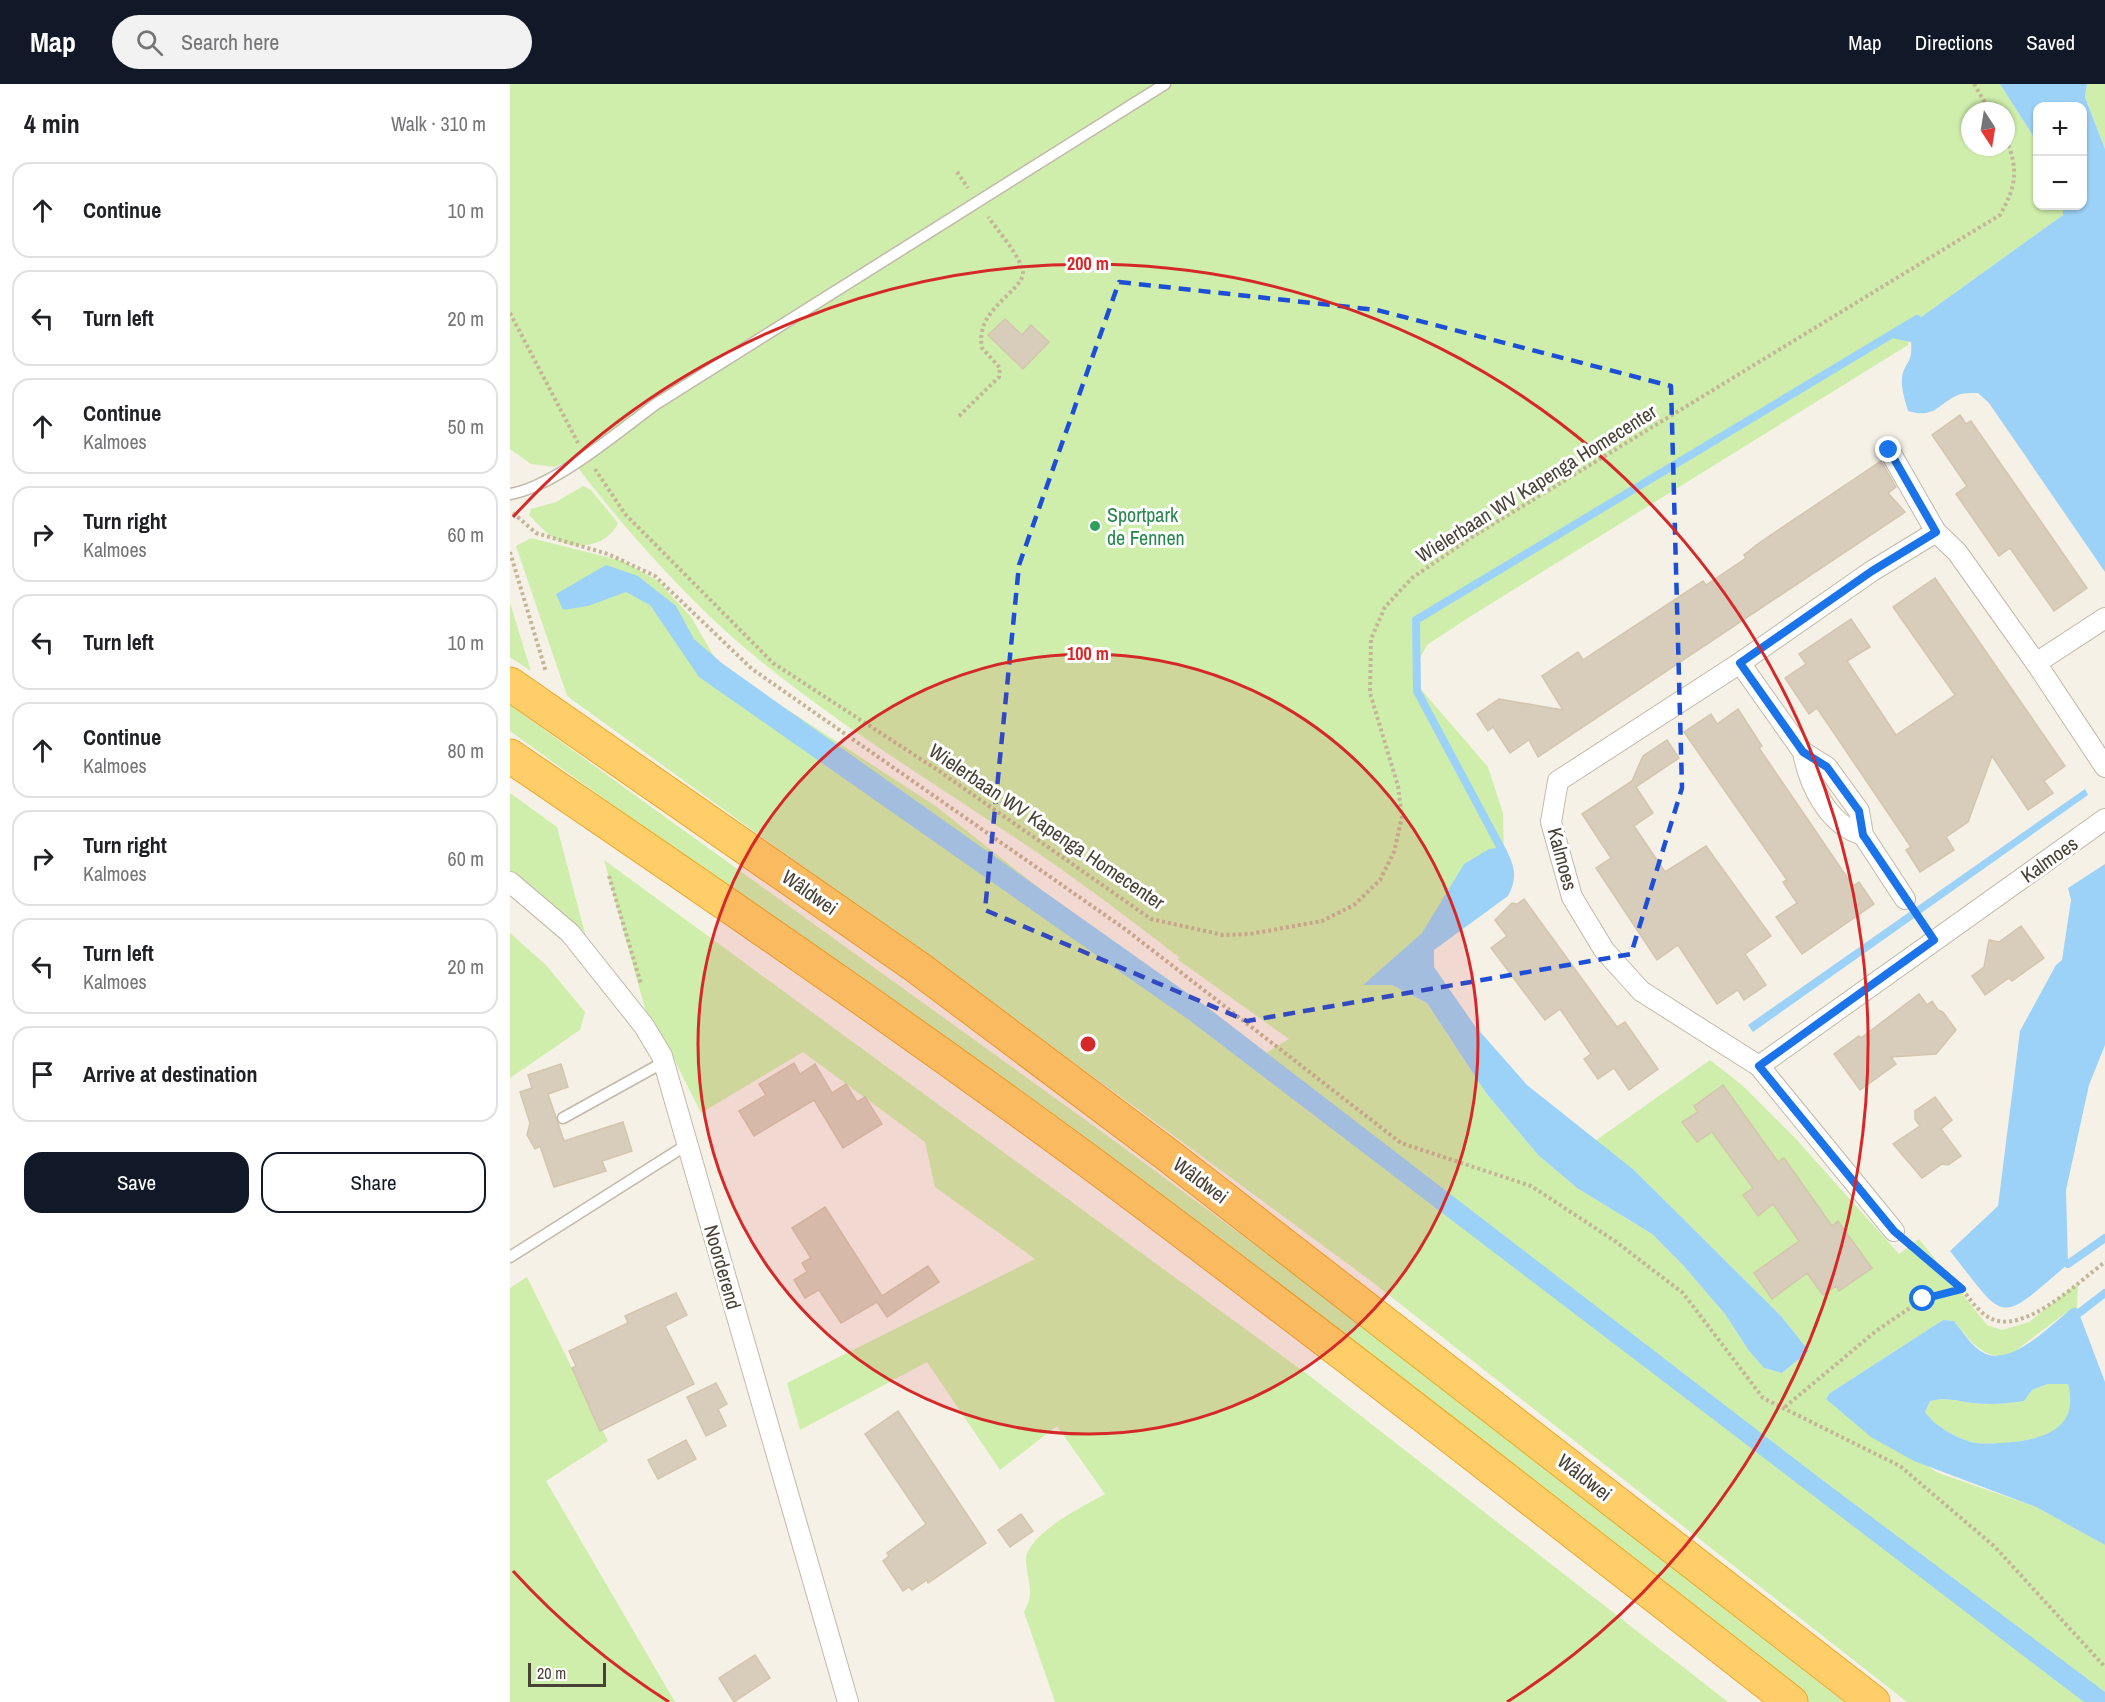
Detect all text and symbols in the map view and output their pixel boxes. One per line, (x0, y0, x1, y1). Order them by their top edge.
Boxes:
search box (112, 15, 532, 69)
text: Map (30, 23, 76, 61)
icon: search (133, 26, 166, 59)
text: Search here (181, 27, 279, 57)
text: Map (1848, 28, 1882, 57)
text: Directions (1915, 28, 1993, 57)
text: Saved (2026, 28, 2075, 57)
north arrow (1961, 102, 2015, 156)
map controls (2033, 102, 2087, 210)
button: + (2033, 102, 2087, 156)
text: 4 min (24, 106, 80, 141)
text: Walk · 310 m (391, 110, 486, 137)
button: − (2033, 156, 2087, 210)
icon: ahead (26, 194, 59, 227)
text: Continue (83, 195, 161, 225)
text: 10 m (448, 197, 484, 224)
text: 200 m (1067, 251, 1109, 276)
icon: left (26, 302, 59, 335)
text: Turn left (83, 303, 154, 333)
text: 20 m (448, 305, 484, 332)
street label: Wielerbaan WV Kapenga Homecenter (1411, 397, 1662, 568)
text: Continue (83, 398, 161, 428)
icon: ahead (26, 410, 59, 443)
text: 50 m (448, 413, 484, 440)
text: Kalmoes (83, 428, 147, 455)
route end (1875, 436, 1901, 462)
place label: Sportpark de Fennen (1107, 501, 1185, 551)
text: Turn right (83, 506, 167, 536)
icon: right (26, 518, 59, 551)
marker: Sportpark de Fennen (1088, 519, 1102, 533)
text: 60 m (448, 521, 484, 548)
text: Kalmoes (83, 536, 147, 563)
icon: left (26, 626, 59, 659)
text: Turn left (83, 627, 154, 657)
text: 10 m (448, 629, 484, 656)
text: 100 m (1067, 641, 1109, 666)
text: Continue (83, 722, 161, 752)
icon: ahead (26, 734, 59, 767)
text: 80 m (448, 737, 484, 764)
street label: Wielerbaan WV Kapenga Homecenter (924, 737, 1171, 915)
text: Kalmoes (83, 752, 147, 779)
street label: Kalmoes (1542, 825, 1584, 893)
text: Turn right (83, 830, 167, 860)
street label: Kalmoes (2015, 830, 2083, 888)
icon: right (26, 842, 59, 875)
text: 60 m (448, 845, 484, 872)
text: Kalmoes (83, 860, 147, 887)
street label: Wâldwei (777, 863, 843, 921)
text: Turn left (83, 938, 154, 968)
icon: left (26, 950, 59, 983)
text: 20 m (448, 953, 484, 980)
text: Kalmoes (83, 968, 147, 995)
centre of rings (1078, 1034, 1098, 1054)
icon: arrive (26, 1058, 59, 1091)
text: Arrive at destination (83, 1059, 257, 1089)
street label: Wâldwei (1168, 1150, 1234, 1210)
button: Save (24, 1152, 249, 1213)
button: Share (261, 1152, 486, 1213)
street label: Noorderend (698, 1222, 748, 1312)
route start (1909, 1285, 1935, 1311)
street label: Wâldwei (1552, 1447, 1618, 1507)
scale bar (528, 1660, 606, 1688)
text: 20 m (537, 1662, 566, 1684)

